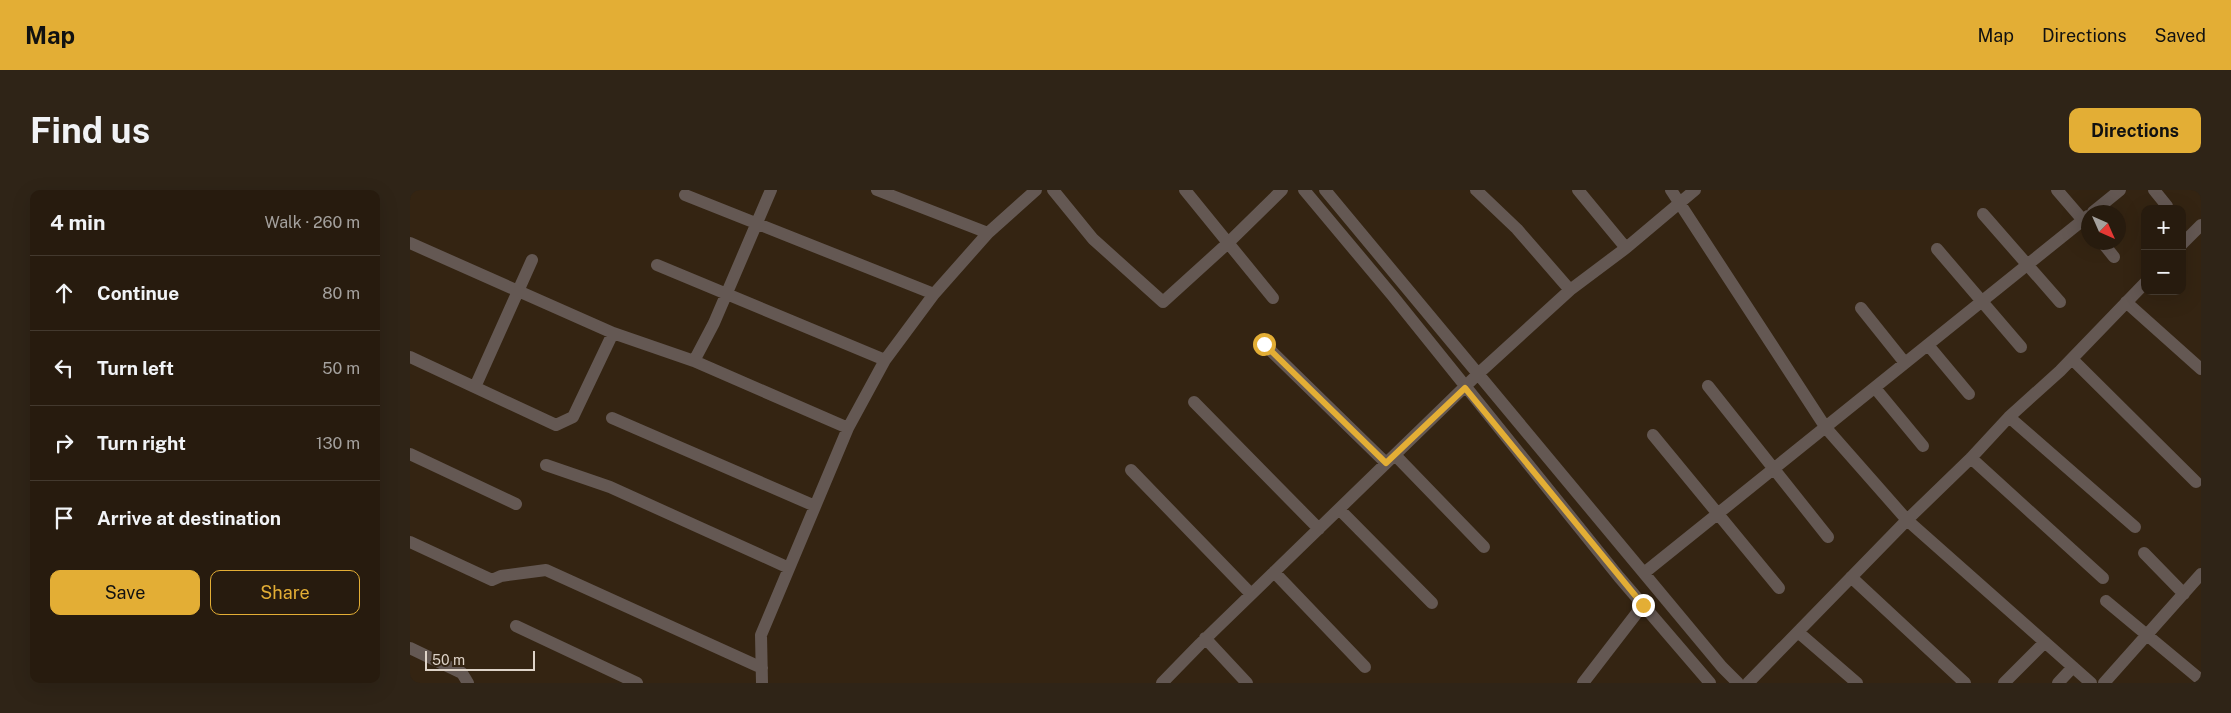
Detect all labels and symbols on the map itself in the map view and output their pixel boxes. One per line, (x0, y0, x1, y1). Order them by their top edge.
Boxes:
north arrow (2081, 205, 2126, 250)
route start (1253, 333, 1276, 356)
route end (1632, 594, 1655, 617)
scale bar (425, 648, 535, 671)

